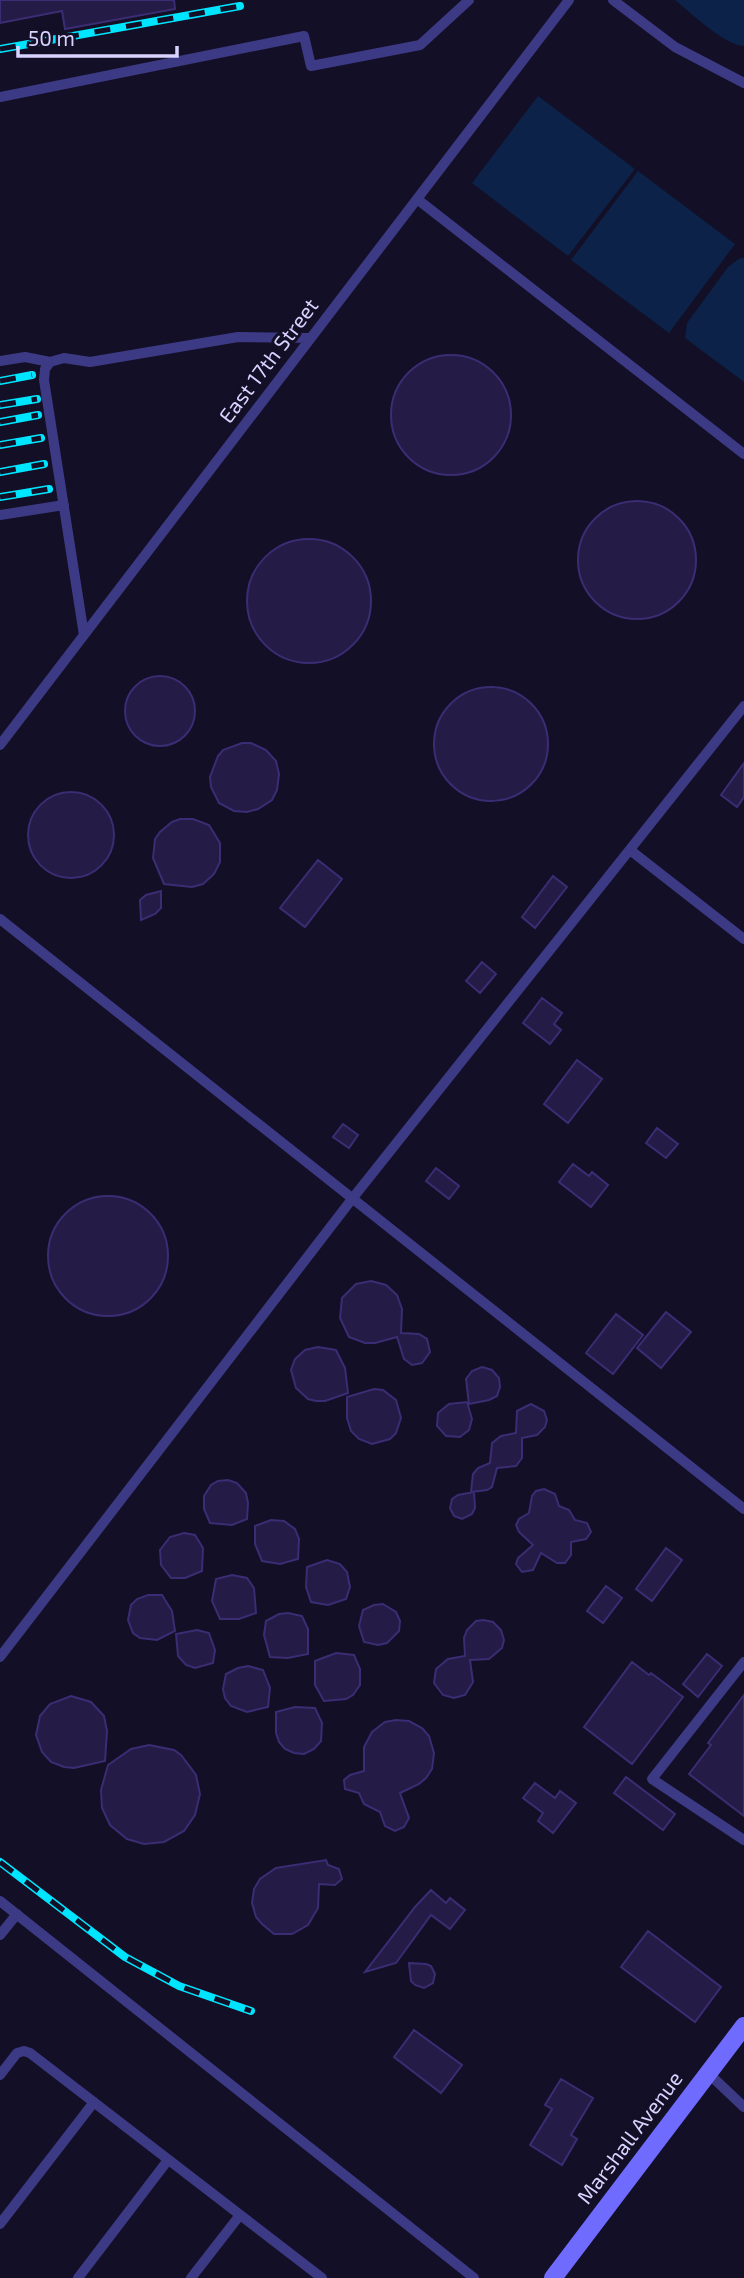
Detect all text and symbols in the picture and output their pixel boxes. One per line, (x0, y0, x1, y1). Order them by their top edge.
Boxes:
scale bar (18, 14, 177, 58)
text: 50 m (28, 25, 75, 50)
street label: East 17th Street (213, 293, 323, 427)
street label: Marshall Avenue (571, 2066, 687, 2208)

